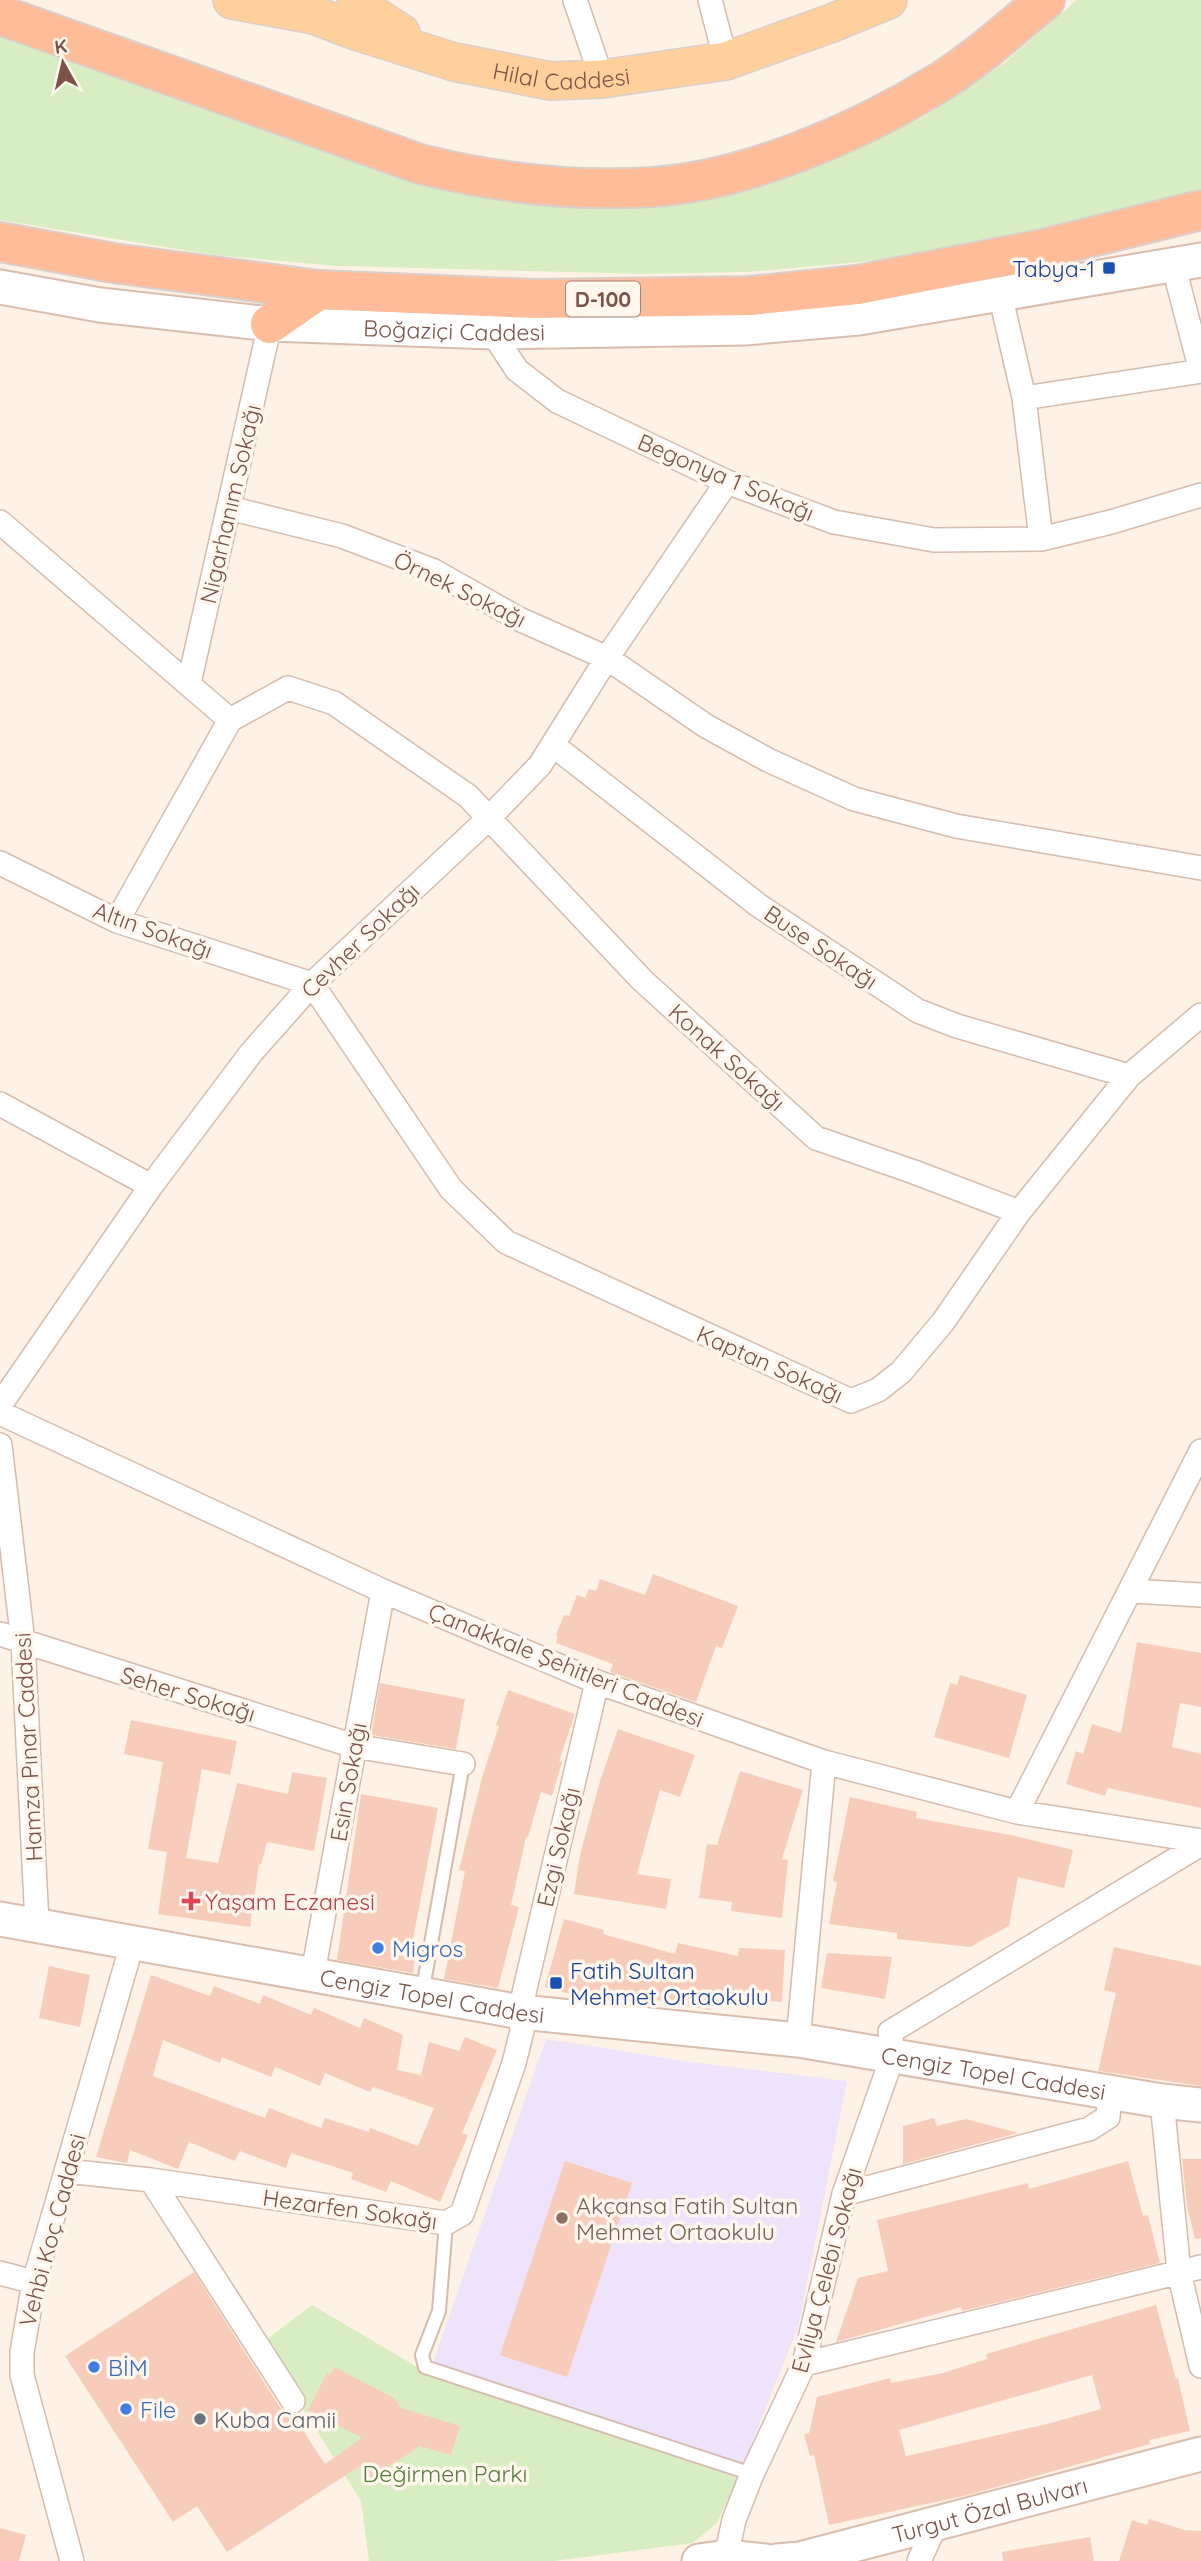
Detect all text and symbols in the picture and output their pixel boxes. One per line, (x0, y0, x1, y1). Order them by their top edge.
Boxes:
north arrow (28, 28, 98, 98)
text: K (53, 33, 68, 59)
street label: Hilal Caddesi (490, 55, 632, 96)
place label: Tabya-1 (1012, 254, 1095, 283)
marker: Tabya-1 (1101, 260, 1117, 276)
road number: D-100 (566, 282, 640, 316)
street label: Boğaziçi Caddesi (363, 313, 545, 347)
street label: Nigarhanım Sokağı (193, 402, 267, 606)
street label: Begonya 1 Sokağı (633, 427, 819, 527)
street label: Örnek Sokağı (389, 544, 531, 634)
street label: Cevher Sokağı (295, 876, 425, 1004)
street label: Altın Sokağı (89, 895, 217, 965)
street label: Buse Sokağı (759, 899, 883, 995)
street label: Konak Sokağı (663, 997, 791, 1117)
street label: Kaptan Sokağı (692, 1319, 848, 1409)
street label: Çanakkale Şehitleri Caddesi (424, 1596, 708, 1734)
street label: Hamza Pınar Caddesi (8, 1632, 48, 1862)
street label: Seher Sokağı (117, 1660, 259, 1728)
street label: Esin Sokağı (323, 1720, 373, 1844)
street label: Ezgi Sokağı (530, 1784, 586, 1910)
place label: Yaşam Eczanesi (205, 1887, 375, 1916)
marker: Yaşam Eczanesi (183, 1893, 199, 1909)
place label: Migros (392, 1934, 463, 1963)
marker: Migros (370, 1940, 386, 1956)
place label: Fatih Sultan Mehmet Ortaokulu (570, 1956, 769, 2011)
street label: Cengiz Topel Caddesi (318, 1962, 546, 2029)
marker: Fatih Sultan Mehmet Ortaokulu (548, 1975, 564, 1991)
street label: Cengiz Topel Caddesi (879, 2040, 1108, 2106)
street label: Vehbi Koç Caddesi (12, 2130, 92, 2330)
street label: Evliya Çelebi Sokağı (785, 2164, 867, 2376)
street label: Hezarfen Sokağı (261, 2182, 439, 2236)
place label: Akçansa Fatih Sultan Mehmet Ortaokulu (576, 2191, 798, 2246)
marker: Akçansa Fatih Sultan Mehmet Ortaokulu (554, 2210, 570, 2226)
place label: BİM (108, 2353, 148, 2382)
marker: BİM (86, 2359, 102, 2375)
place label: File (140, 2395, 176, 2424)
marker: File (118, 2401, 134, 2417)
place label: Kuba Camii (214, 2405, 336, 2434)
marker: Kuba Camii (192, 2411, 208, 2427)
park label: Değirmen Parkı (362, 2459, 528, 2488)
street label: Turgut Özal Bulvarı (889, 2470, 1090, 2549)

